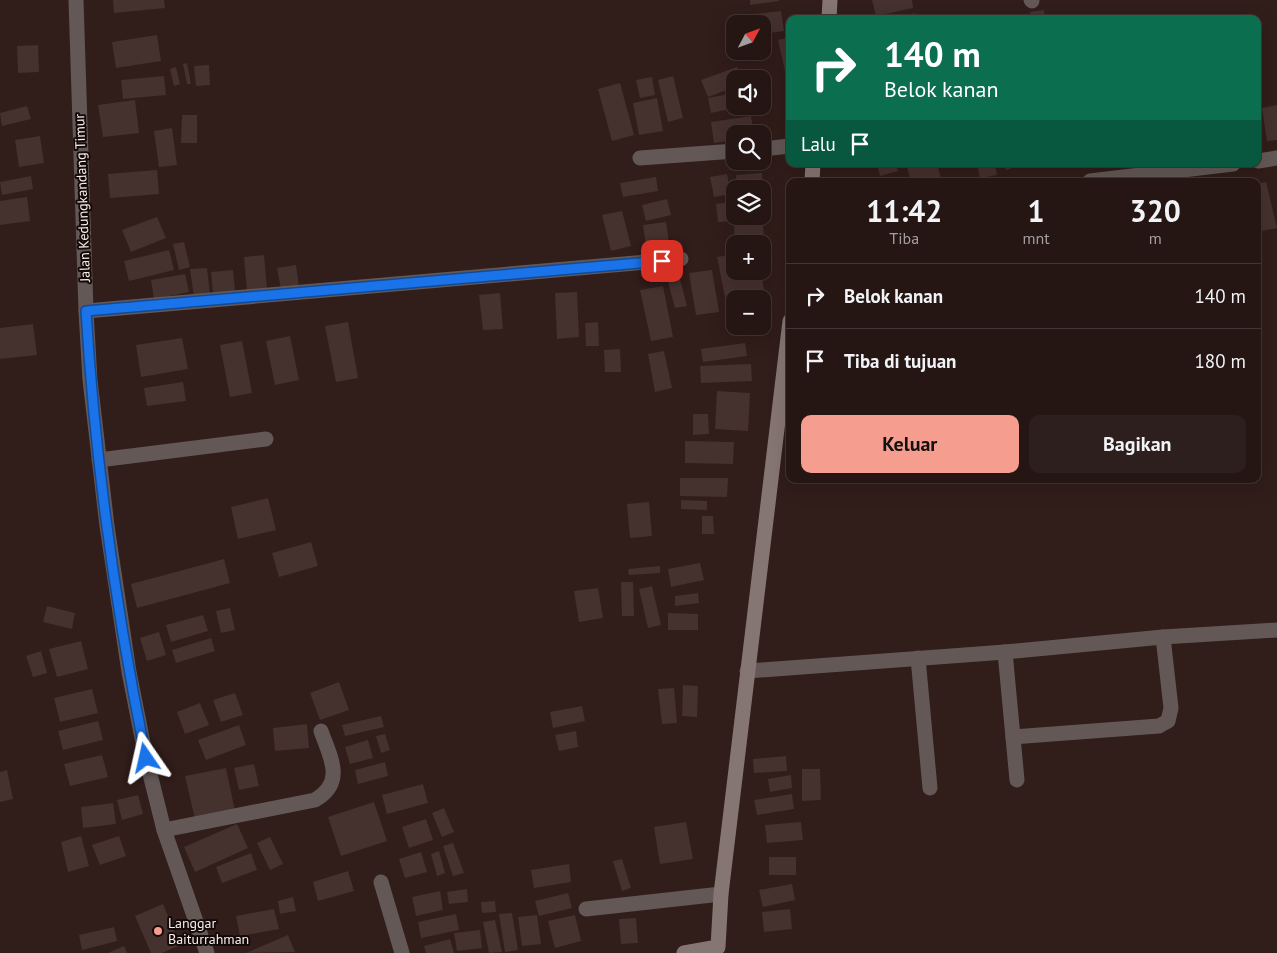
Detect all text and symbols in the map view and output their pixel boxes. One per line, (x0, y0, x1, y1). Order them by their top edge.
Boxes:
north arrow (726, 15, 771, 60)
map controls (726, 15, 771, 335)
text: 140 m (884, 31, 981, 77)
icon: right (801, 35, 866, 100)
button: sound (726, 70, 771, 115)
text: Belok kanan (884, 75, 998, 103)
street label: Jalan Kedungkandang Timur (70, 113, 94, 283)
button: search (726, 125, 771, 170)
icon: arrive (846, 130, 874, 158)
text: Lalu (801, 132, 836, 156)
button: layers (726, 180, 771, 225)
text: 11:42 (866, 191, 942, 230)
text: 1 (1028, 191, 1045, 230)
text: 320 (1130, 191, 1181, 230)
text: Tiba (889, 228, 919, 248)
text: mnt (1022, 228, 1050, 248)
text: m (1149, 228, 1162, 248)
button: + (726, 235, 771, 280)
pin (641, 240, 683, 282)
icon: arrive (648, 247, 676, 275)
icon: right (801, 282, 829, 310)
text: Belok kanan (844, 284, 943, 308)
text: 140 m (1194, 284, 1246, 308)
button: − (726, 290, 771, 335)
icon: arrive (801, 347, 829, 375)
text: Tiba di tujuan (844, 349, 956, 373)
text: 180 m (1194, 349, 1246, 373)
button: Keluar (801, 415, 1019, 473)
button: Bagikan (1029, 415, 1246, 473)
position arrow (119, 731, 171, 783)
place label: Langgar Baiturrahman (168, 914, 249, 948)
marker: Langgar Baiturrahman (152, 925, 164, 937)

